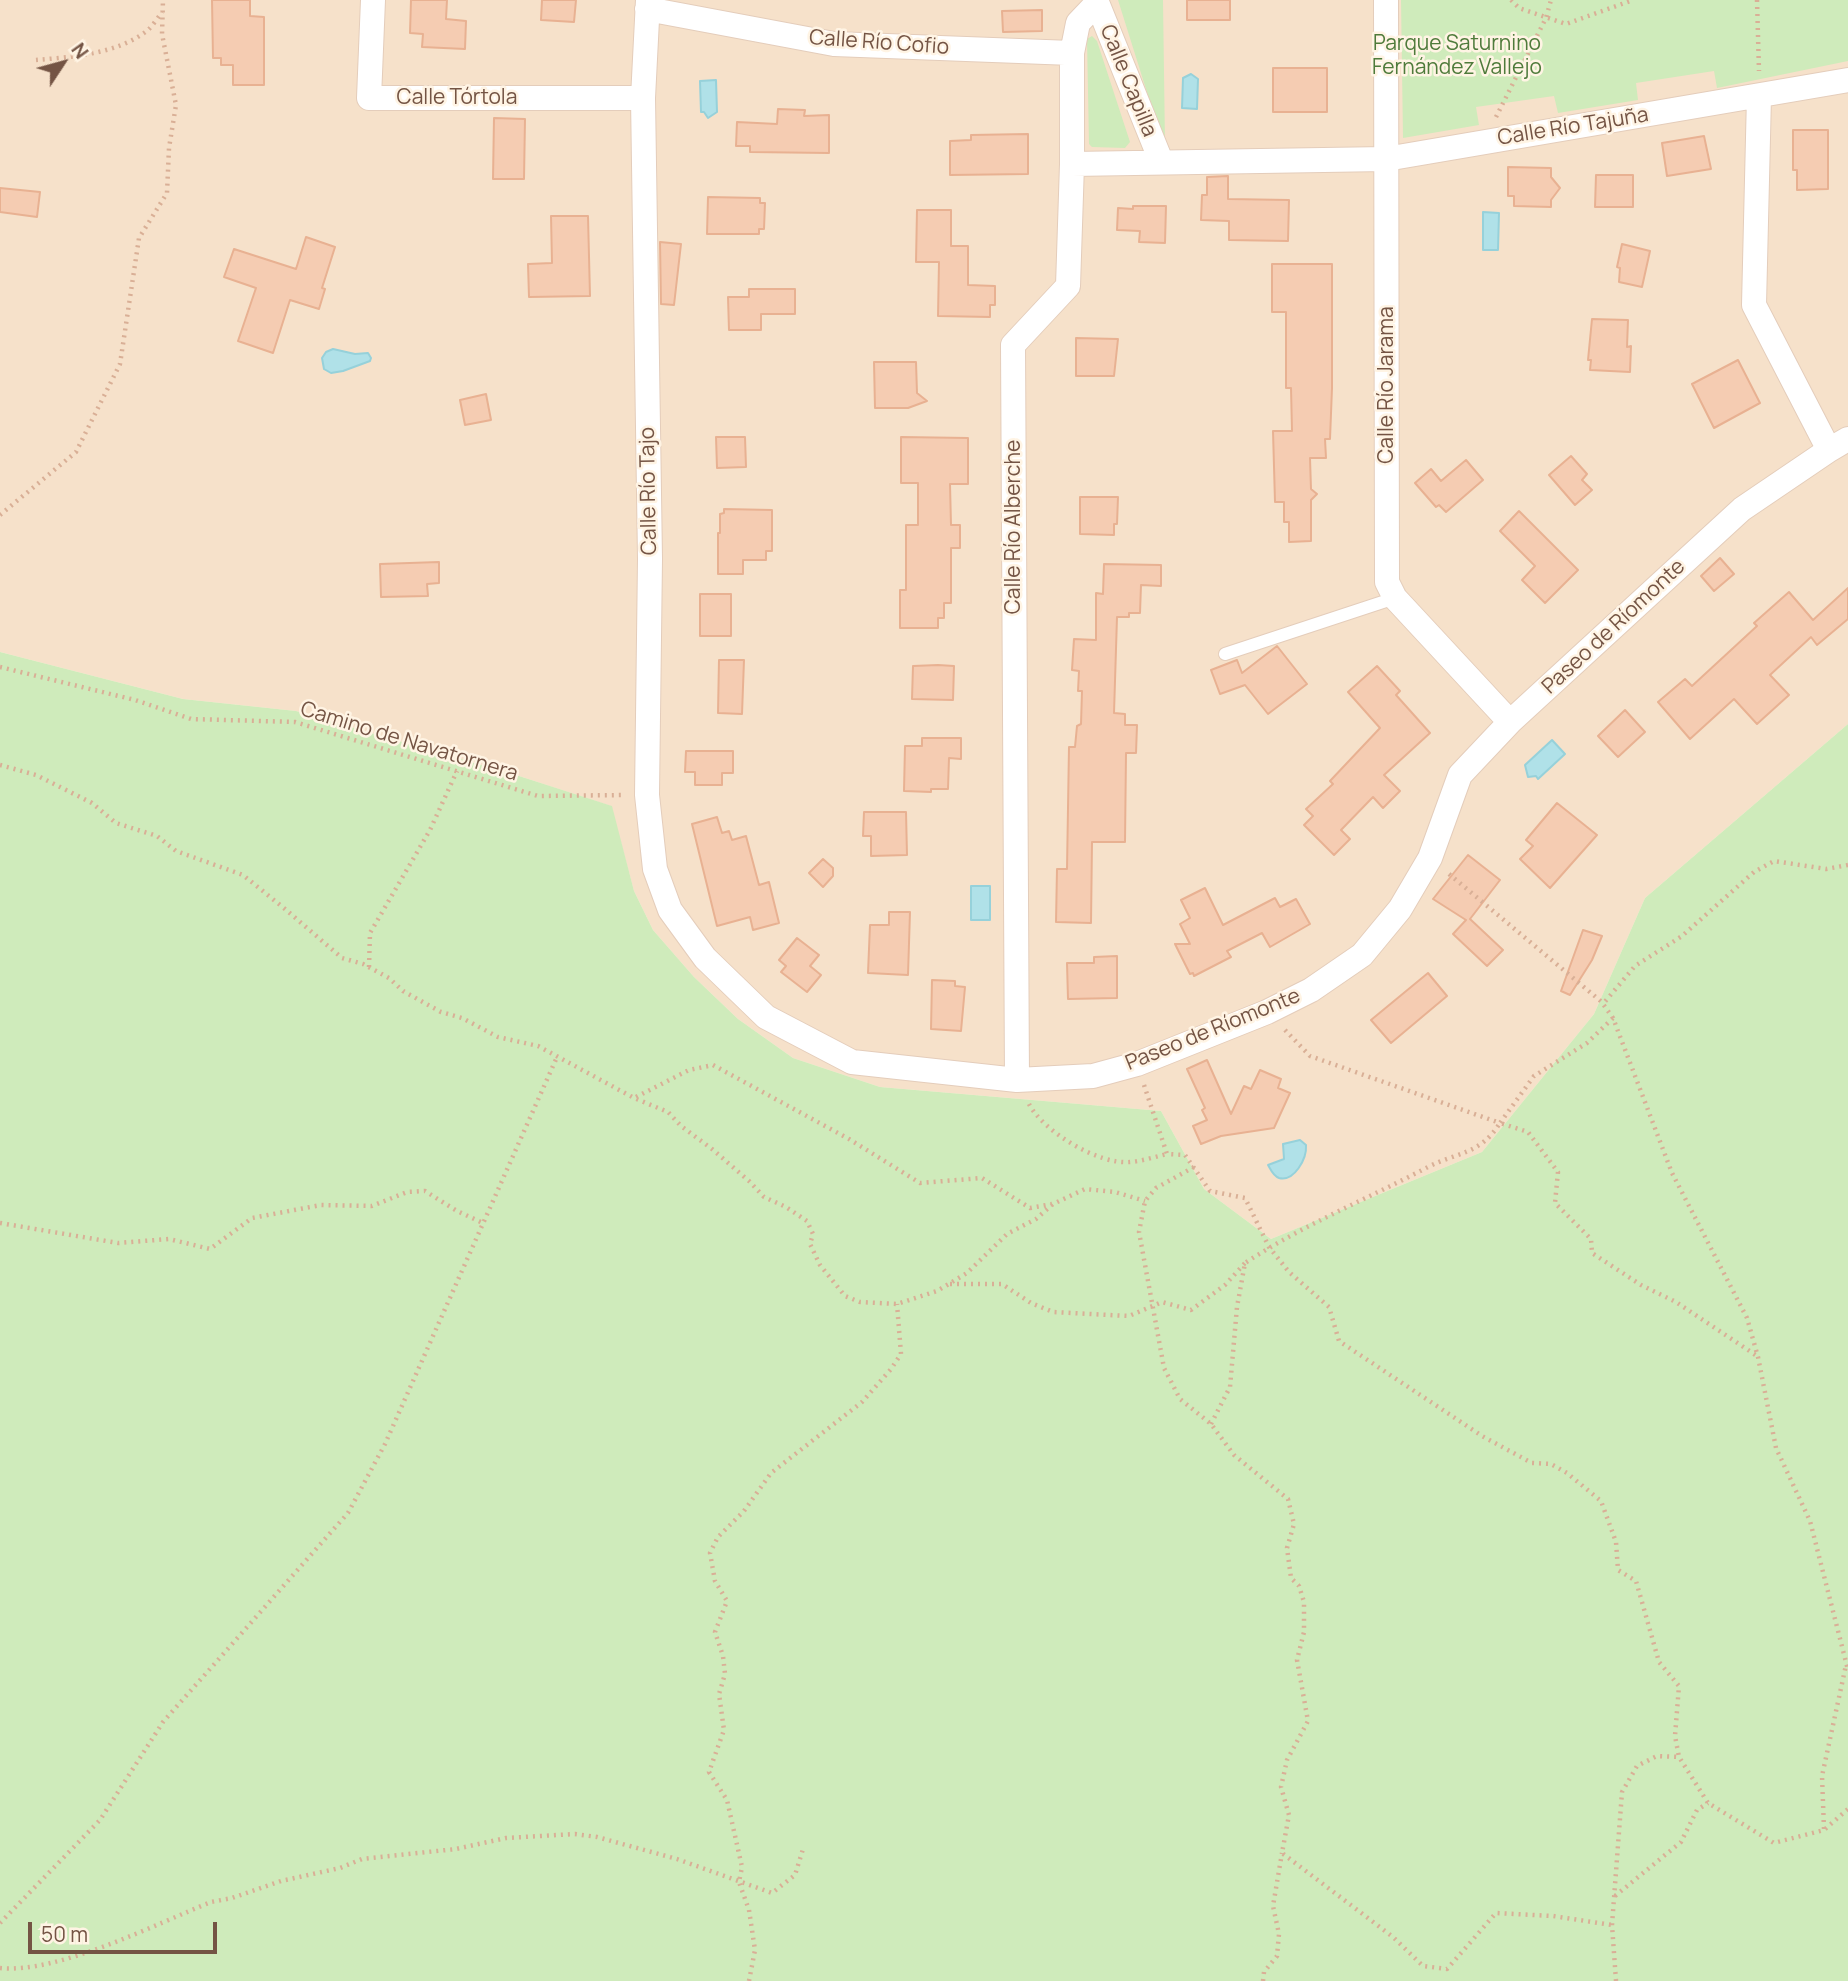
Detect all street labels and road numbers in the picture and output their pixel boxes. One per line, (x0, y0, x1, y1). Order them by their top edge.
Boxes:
street label: Calle Capilla (1094, 21, 1162, 141)
street label: Calle Río Cofio (808, 26, 950, 60)
street label: Calle Tórtola (397, 85, 517, 111)
street label: Calle Río Tajuña (1496, 103, 1650, 151)
street label: Calle Río Jarama (1374, 306, 1400, 464)
street label: Calle Río Tajo (635, 427, 663, 555)
street label: Calle Río Alberche (1001, 440, 1027, 614)
street label: Paseo de Ríomonte (1537, 554, 1691, 700)
street label: Camino de Navatornera (297, 697, 521, 787)
street label: Paseo de Ríomonte (1122, 983, 1304, 1077)

